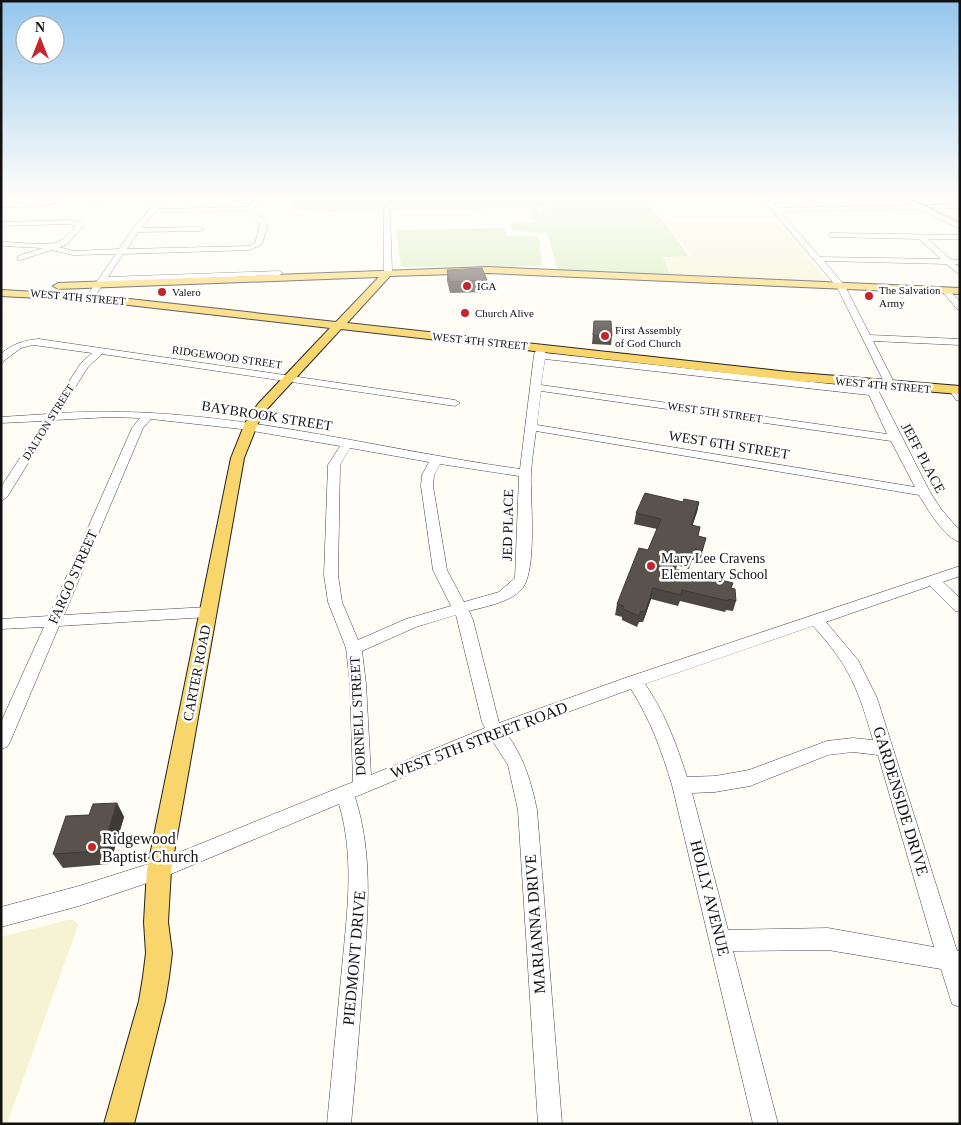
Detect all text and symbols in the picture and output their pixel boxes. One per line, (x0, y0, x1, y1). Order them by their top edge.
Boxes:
north arrow (15, 15, 65, 65)
text: N (35, 20, 45, 35)
marker: IGA (461, 280, 473, 292)
place label: IGA (477, 280, 497, 292)
place label: The Salvation Army (879, 284, 941, 309)
marker: Valero (156, 286, 168, 298)
place label: Valero (172, 286, 201, 298)
street label: WEST 4TH STREET (30, 287, 126, 307)
marker: The Salvation Army (863, 290, 875, 302)
marker: Church Alive (459, 307, 471, 319)
place label: Church Alive (475, 307, 534, 319)
place label: First Assembly of God Church (615, 324, 682, 349)
street label: WEST 4TH STREET (432, 330, 529, 352)
marker: First Assembly of God Church (599, 330, 611, 342)
street label: RIDGEWOOD STREET (171, 343, 283, 371)
street label: WEST 4TH STREET (835, 375, 931, 395)
street label: DALTON STREET (20, 382, 76, 462)
street label: BAYBROOK STREET (201, 398, 334, 434)
street label: WEST 5TH STREET (667, 399, 764, 425)
street label: JEFF PLACE (898, 420, 948, 496)
street label: WEST 6TH STREET (668, 428, 791, 462)
street label: JED PLACE (500, 489, 516, 561)
street label: FARGO STREET (46, 527, 101, 626)
place label: Mary Lee Cravens Elementary School (661, 551, 768, 582)
marker: Mary Lee Cravens Elementary School (645, 560, 657, 572)
street label: CARTER ROAD (180, 624, 214, 722)
street label: DORNELL STREET (347, 655, 369, 776)
street label: WEST 5TH STREET ROAD (388, 698, 570, 782)
street label: GARDENSIDE DRIVE (870, 724, 932, 878)
place label: Ridgewood Baptist Church (102, 830, 198, 866)
street label: HOLLY AVENUE (687, 838, 733, 958)
marker: Ridgewood Baptist Church (86, 841, 98, 853)
street label: MARIANNA DRIVE (522, 854, 548, 994)
street label: PIEDMONT DRIVE (340, 890, 368, 1026)

